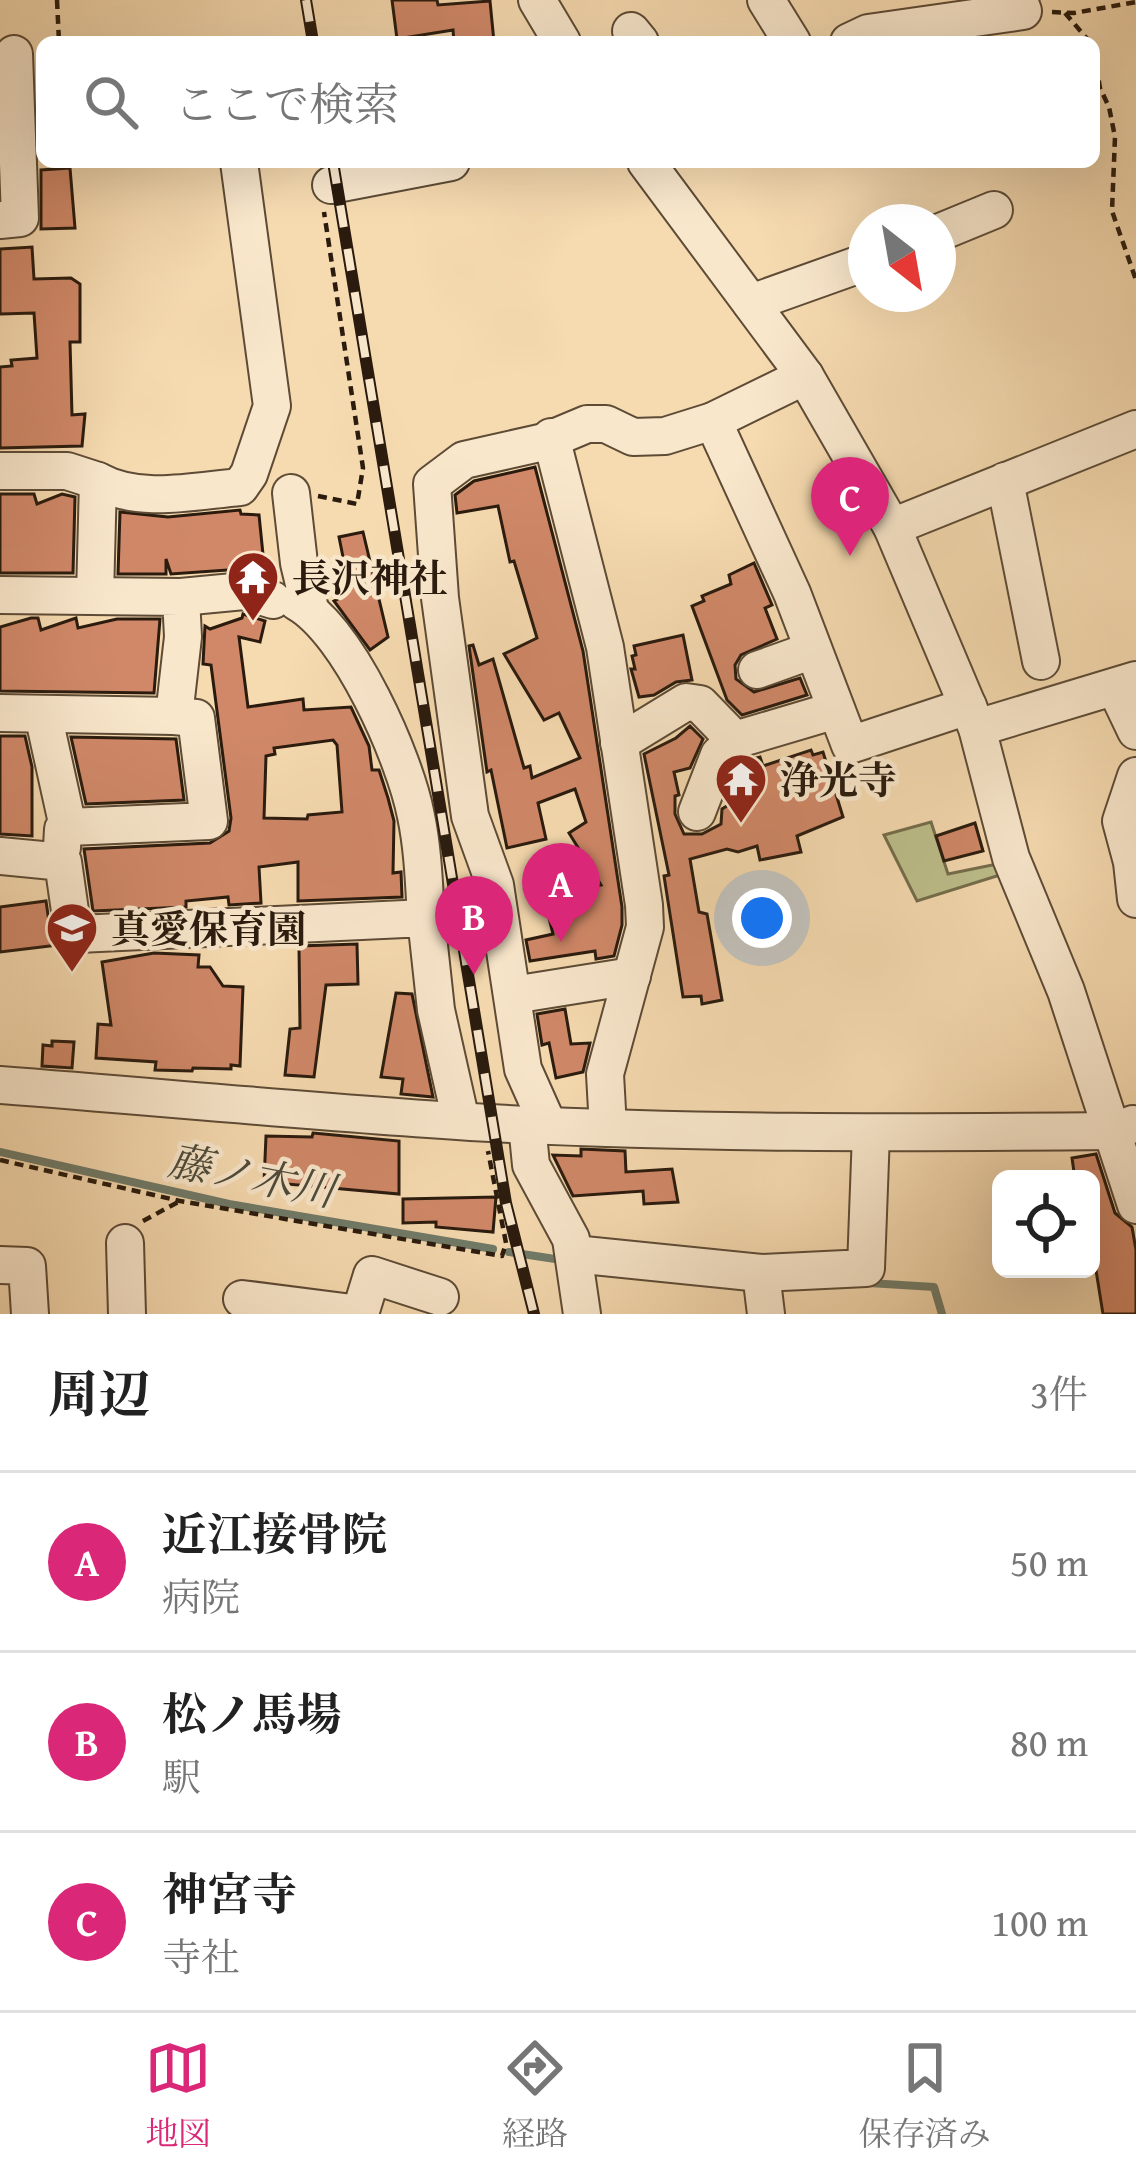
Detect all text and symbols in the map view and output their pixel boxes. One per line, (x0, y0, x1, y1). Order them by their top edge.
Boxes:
search box (36, 36, 1100, 168)
icon: search (78, 69, 144, 135)
text: ここで検索 (174, 71, 399, 136)
north arrow (848, 204, 956, 312)
pin: C (811, 457, 889, 556)
temple icon: 長沢神社 (225, 549, 281, 623)
place label: 長沢神社 (292, 549, 448, 606)
temple icon: 浄光寺 (713, 751, 769, 825)
place label: 浄光寺 (780, 751, 897, 808)
pin: A (522, 843, 600, 942)
pin: B (435, 876, 513, 975)
your location (732, 888, 792, 948)
school or university icon: 真愛保育園 (44, 900, 100, 974)
place label: 真愛保育園 (111, 900, 306, 957)
water label: 藤ノ木川 (164, 1129, 344, 1222)
map controls (992, 1170, 1100, 1278)
button: locate (992, 1170, 1100, 1278)
text: 周辺 (48, 1356, 150, 1431)
text: 3件 (1030, 1365, 1088, 1422)
text: 近江接骨院 (162, 1501, 387, 1566)
text: A (75, 1533, 99, 1590)
text: 50 m (1010, 1533, 1088, 1590)
text: 病院 (162, 1568, 240, 1625)
text: 松ノ馬場 (162, 1681, 342, 1746)
text: B (75, 1713, 99, 1770)
text: 80 m (1010, 1713, 1088, 1770)
text: 駅 (162, 1748, 201, 1805)
text: 神宮寺 (162, 1861, 297, 1926)
text: C (76, 1893, 98, 1950)
text: 100 m (991, 1893, 1088, 1950)
text: 寺社 (162, 1928, 240, 1985)
tab: 地図 (145, 2035, 211, 2157)
tab: 経路 (502, 2035, 568, 2157)
tab: 保存済み (859, 2035, 991, 2157)

